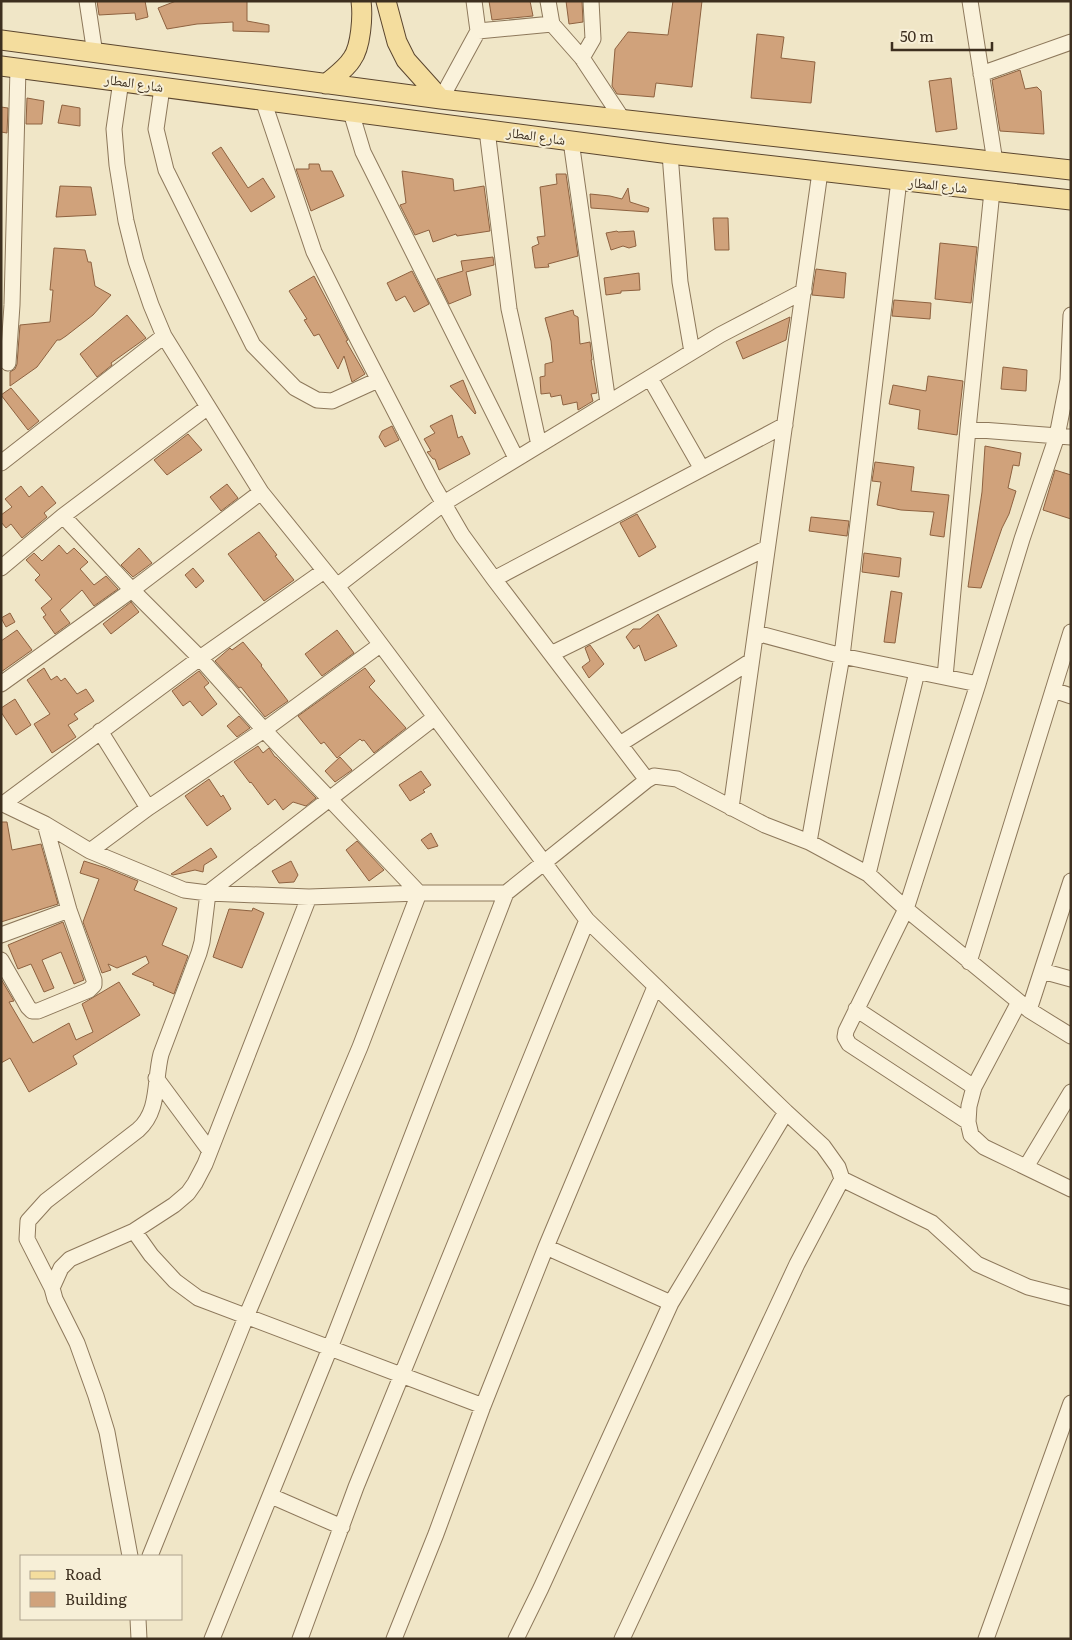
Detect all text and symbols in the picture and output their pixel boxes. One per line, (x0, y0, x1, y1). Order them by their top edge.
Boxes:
scale bar (892, 20, 992, 52)
text: 50 m (900, 24, 934, 47)
street label: شارع المطار (102, 68, 165, 97)
street label: شارع المطار (504, 121, 567, 150)
street label: شارع المطار (906, 171, 969, 198)
legend (20, 1555, 182, 1620)
text: Road (65, 1562, 101, 1585)
text: Building (65, 1587, 127, 1610)

